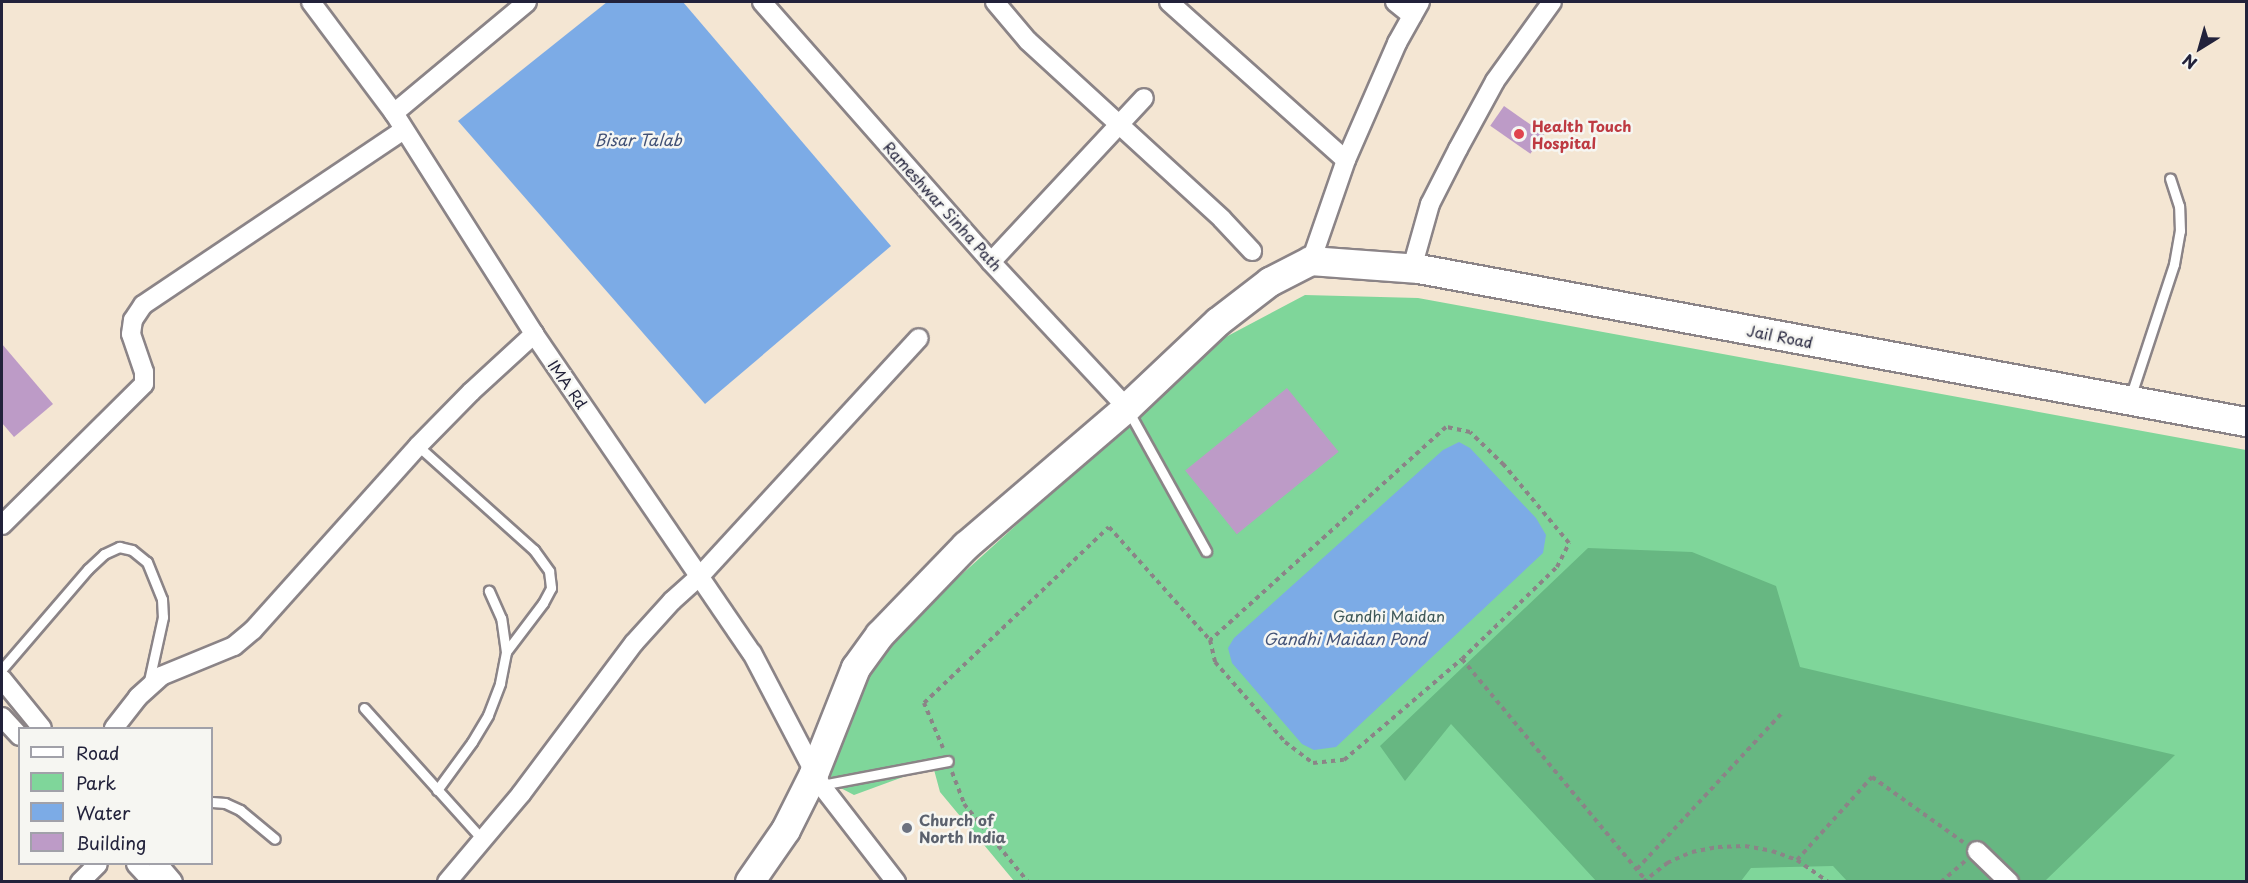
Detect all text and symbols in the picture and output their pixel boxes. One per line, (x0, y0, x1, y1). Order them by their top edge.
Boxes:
north arrow (2170, 18, 2230, 78)
text: N (2177, 49, 2201, 76)
place label: Health Touch Hospital (1532, 116, 1632, 151)
marker: Health Touch Hospital (1510, 125, 1528, 143)
water label: Bisar Talab (595, 129, 681, 149)
street label: Rameshwar Sinha Path (881, 138, 1005, 274)
street label: Jail Road (1745, 321, 1815, 351)
street label: IMA Rd (545, 357, 591, 411)
park label: Gandhi Maidan (1333, 607, 1445, 625)
water label: Gandhi Maidan Pond (1264, 628, 1426, 648)
legend (18, 727, 213, 865)
text: Road (76, 739, 120, 766)
text: Park (76, 769, 116, 796)
text: Water (76, 799, 130, 826)
place label: Church of North India (919, 810, 1007, 845)
marker: Church of North India (900, 821, 914, 835)
text: Building (76, 829, 146, 856)

